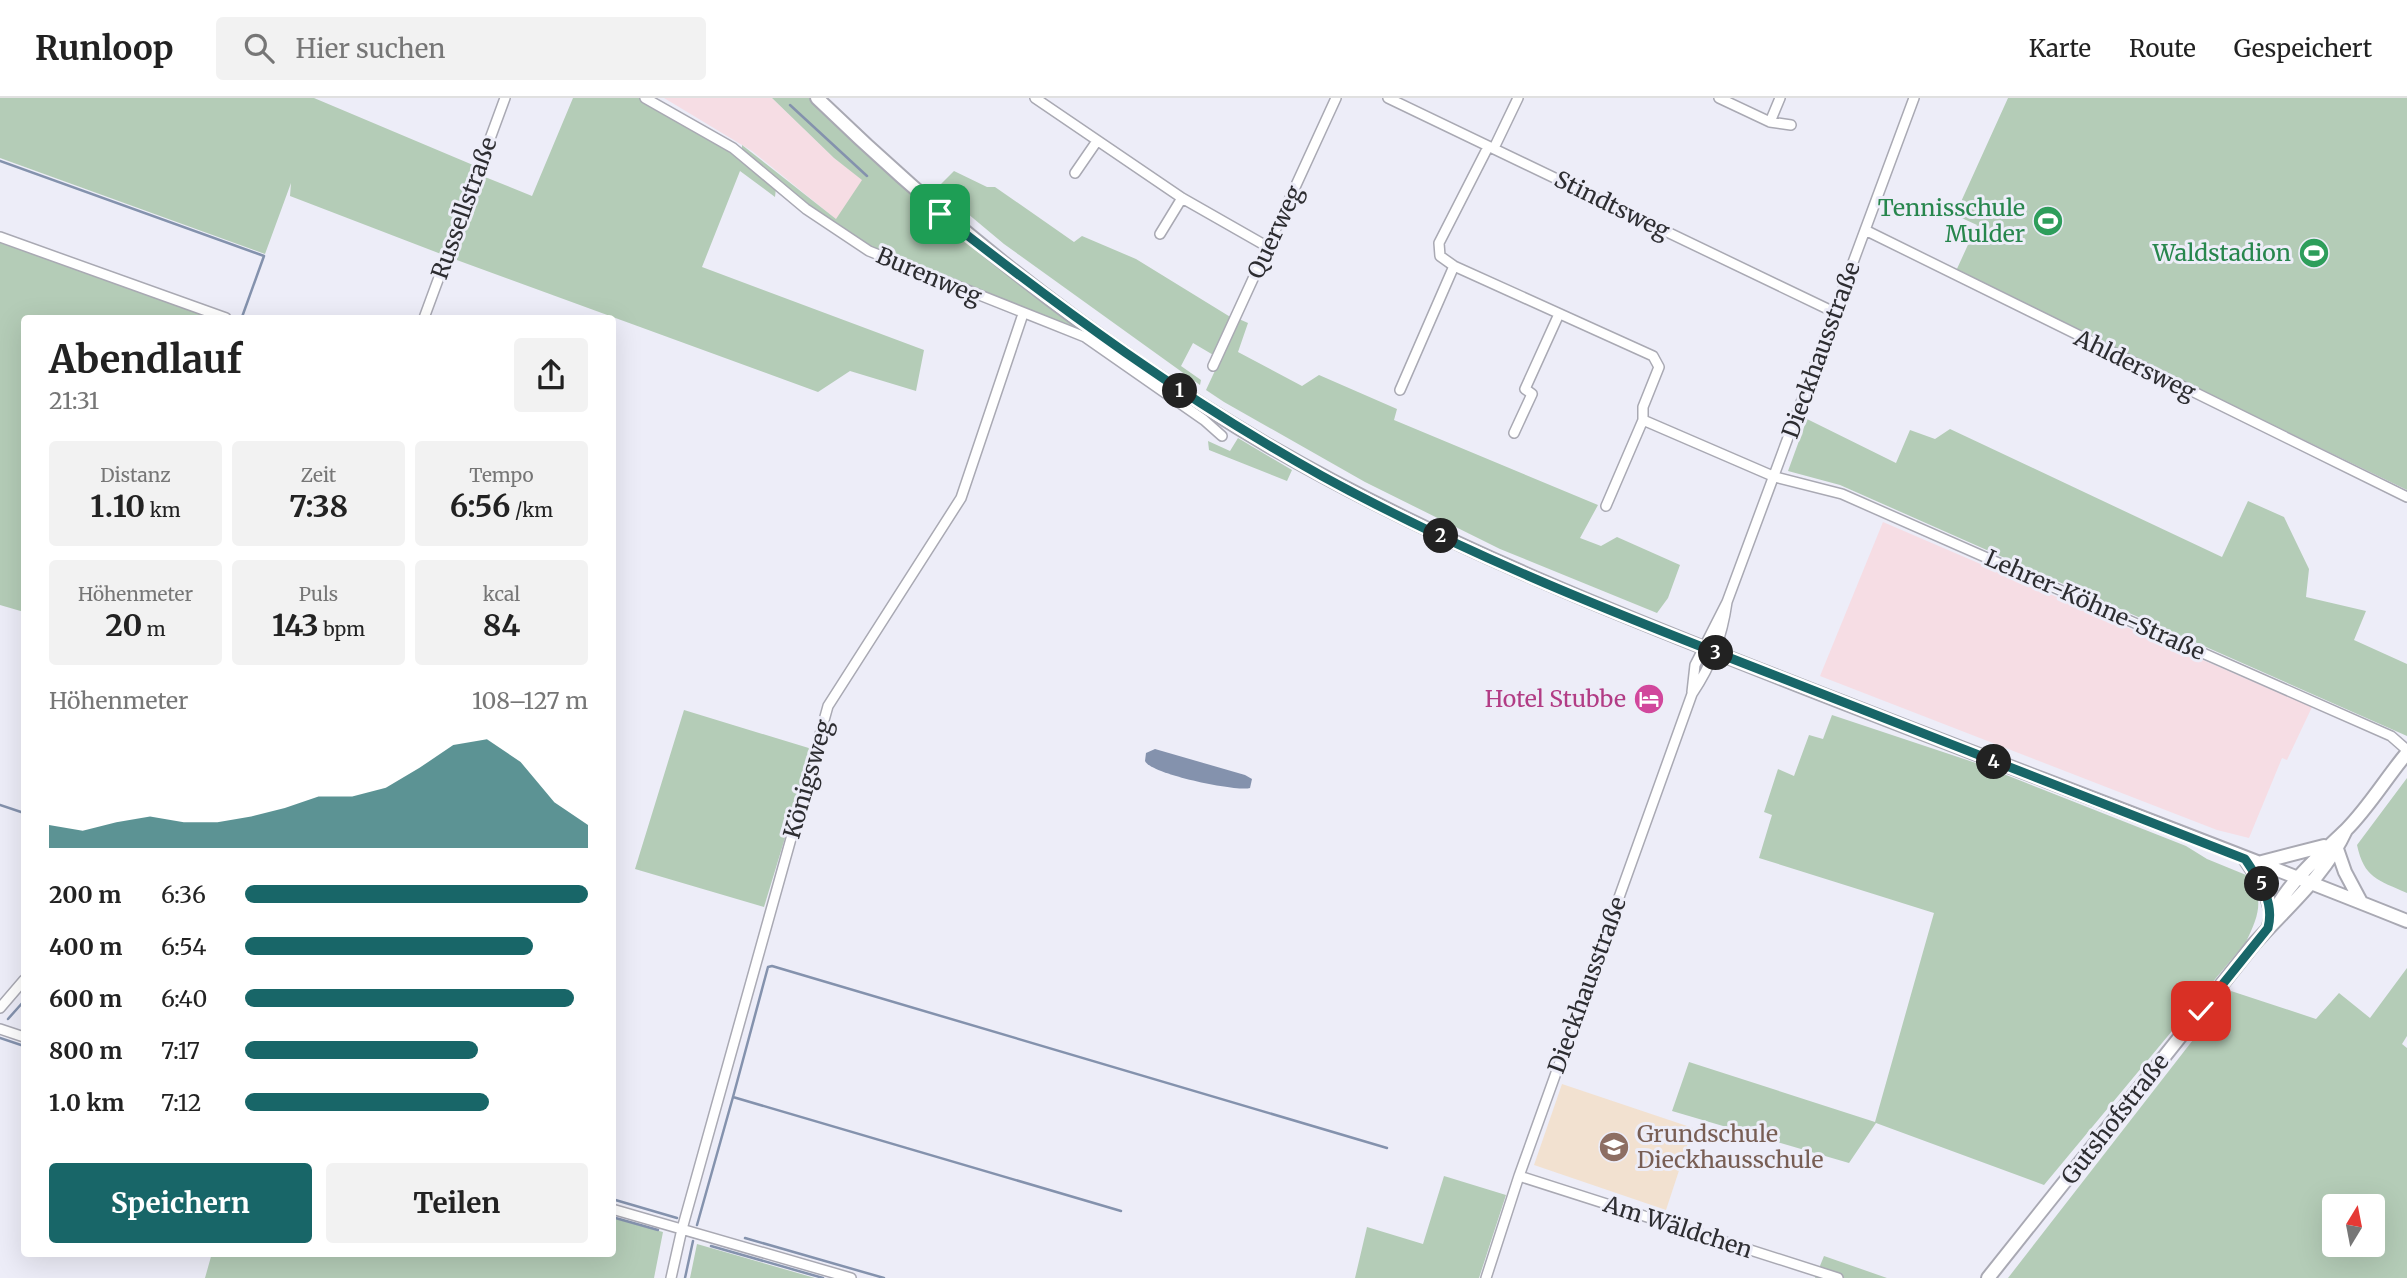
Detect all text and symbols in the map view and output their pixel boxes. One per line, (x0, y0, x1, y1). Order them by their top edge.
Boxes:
search box (216, 17, 706, 80)
text: Runloop (35, 28, 174, 69)
icon: search (240, 29, 278, 67)
text: Hier suchen (296, 32, 445, 65)
text: Karte (2029, 33, 2091, 64)
text: Route (2129, 33, 2196, 64)
text: Gespeichert (2234, 33, 2372, 64)
street label: Russellstraße (424, 133, 503, 283)
street label: Stindtsweg (1550, 164, 1675, 245)
street label: Querweg (1240, 180, 1309, 283)
pin (910, 184, 970, 244)
place label: Tennisschule Mulder (1878, 193, 2025, 248)
icon: arrive (921, 195, 959, 233)
sports icon: Tennisschule Mulder (2031, 204, 2065, 238)
sports icon: Waldstadion (2297, 236, 2331, 270)
place label: Waldstadion (2152, 238, 2291, 267)
street label: Burenweg (872, 240, 986, 311)
street label: Dieckhausstraße (1775, 258, 1866, 442)
street label: Ahldersweg (2069, 322, 2201, 406)
text: Abendlauf (49, 336, 242, 383)
button: share (514, 338, 588, 412)
pin: 1 (1162, 374, 1198, 408)
text: 1 (1175, 378, 1184, 402)
text: 21:31 (49, 386, 99, 415)
text: Distanz (100, 463, 171, 487)
text: Zeit (301, 463, 336, 487)
text: Tempo (469, 463, 534, 487)
text: 1.10 (90, 487, 145, 525)
text: 7:38 (289, 487, 348, 525)
text: 6:56 (450, 487, 510, 525)
text: km (145, 498, 181, 522)
text: /km (510, 498, 553, 522)
pin: 2 (1424, 518, 1458, 554)
text: 2 (1435, 523, 1446, 547)
street label: Lehrer-Köhne-Straße (1981, 543, 2210, 666)
text: Höhenmeter (78, 582, 193, 606)
text: Puls (299, 582, 338, 606)
text: kcal (483, 582, 520, 606)
text: 20 (105, 606, 142, 644)
text: 143 (272, 606, 319, 644)
text: 84 (483, 606, 520, 644)
text: m (142, 617, 166, 641)
text: bpm (319, 617, 365, 641)
pin: 3 (1698, 636, 1734, 670)
text: 3 (1710, 640, 1721, 664)
hotel icon: Hotel Stubbe (1632, 682, 1666, 716)
place label: Hotel Stubbe (1485, 684, 1626, 713)
text: Höhenmeter (49, 686, 188, 715)
text: 108–127 m (472, 686, 588, 715)
street label: Königsweg (777, 716, 838, 842)
pin: 4 (1976, 744, 2011, 780)
text: 4 (1987, 749, 2000, 773)
pin: 5 (2244, 866, 2280, 902)
text: 5 (2256, 871, 2267, 895)
text: 200 m (49, 880, 121, 909)
text: 6:36 (161, 880, 206, 909)
street label: Dieckhausstraße (1541, 893, 1632, 1077)
text: 400 m (49, 932, 123, 961)
text: 6:54 (161, 932, 206, 961)
pin (2171, 981, 2231, 1041)
text: 600 m (49, 984, 122, 1013)
text: 6:40 (161, 984, 207, 1013)
icon: check (2182, 992, 2220, 1030)
text: 800 m (49, 1036, 122, 1065)
text: 7:17 (161, 1036, 200, 1065)
street label: Gutshofstraße (2055, 1048, 2175, 1190)
text: 1.0 km (49, 1088, 124, 1117)
text: 7:12 (161, 1088, 202, 1117)
place label: Grundschule Dieckhausschule (1637, 1119, 1823, 1174)
school or university icon: Grundschule Dieckhausschule (1597, 1130, 1631, 1164)
button: Speichern (49, 1163, 312, 1243)
button: Teilen (326, 1163, 588, 1243)
street label: Am Wäldchen (1599, 1189, 1756, 1264)
north arrow (2322, 1194, 2385, 1256)
map controls (2322, 1194, 2385, 1257)

